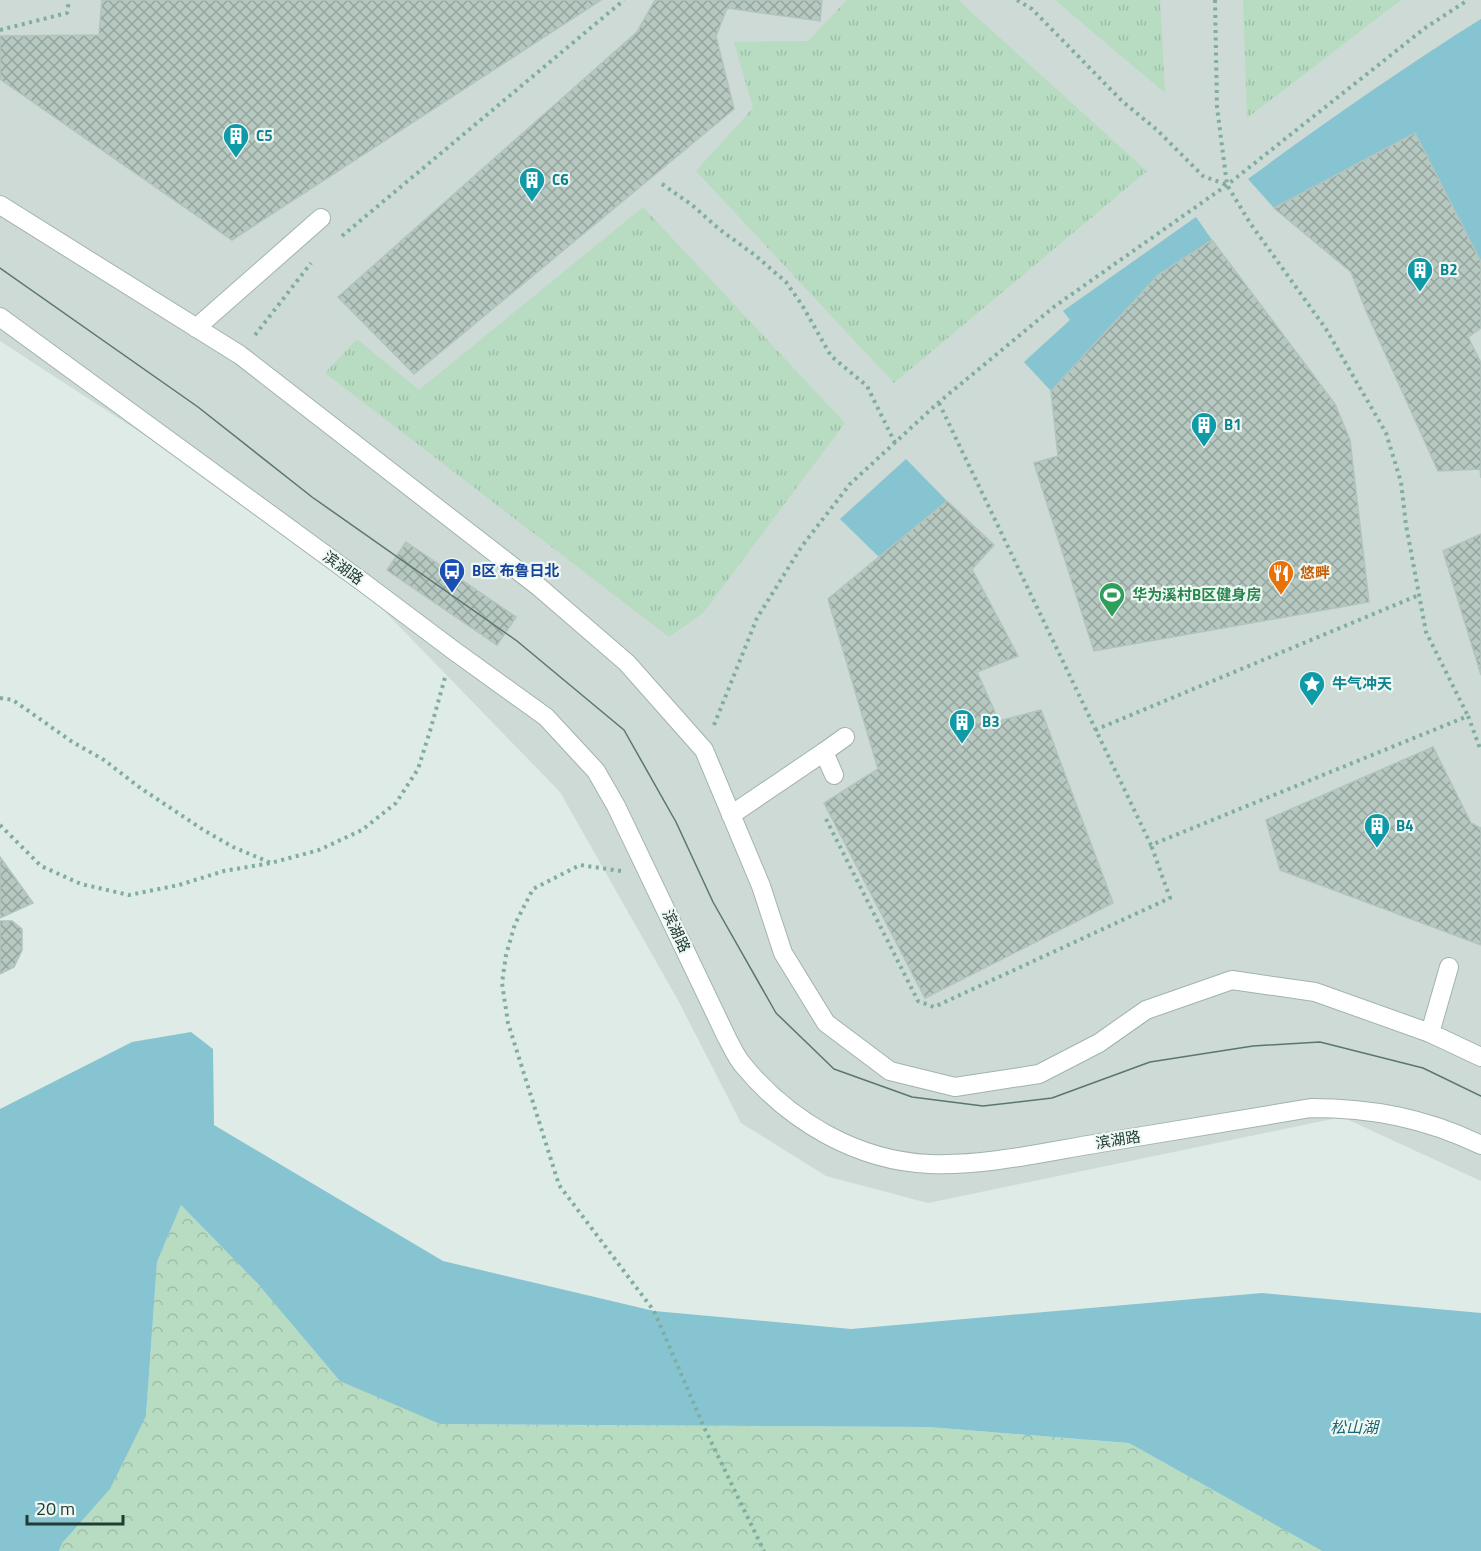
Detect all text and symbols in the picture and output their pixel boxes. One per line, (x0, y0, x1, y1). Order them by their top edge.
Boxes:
building icon: C5 (221, 121, 251, 159)
place label: C5 (256, 124, 273, 147)
building icon: C6 (517, 165, 547, 203)
place label: C6 (552, 168, 569, 191)
building icon: B2 (1405, 255, 1435, 293)
place label: B2 (1440, 258, 1458, 281)
building icon: B1 (1189, 410, 1219, 448)
place label: B1 (1224, 413, 1242, 436)
street label: 滨湖路 (318, 545, 368, 590)
bus stop icon: B区 布鲁日北 (437, 556, 467, 594)
restaurant icon: 悠畔 (1266, 558, 1296, 596)
place label: B区 布鲁日北 (472, 559, 559, 582)
place label: 悠畔 (1300, 561, 1330, 584)
sports icon: 华为溪村B区健身房 (1097, 580, 1127, 618)
place label: 华为溪村B区健身房 (1132, 583, 1261, 606)
place icon: 牛气冲天 (1297, 669, 1327, 707)
place label: 牛气冲天 (1332, 672, 1392, 695)
building icon: B3 (947, 707, 977, 745)
place label: B3 (982, 710, 1000, 733)
building icon: B4 (1362, 811, 1392, 849)
place label: B4 (1396, 814, 1414, 837)
street label: 滨湖路 (657, 906, 696, 956)
street label: 滨湖路 (1094, 1125, 1142, 1154)
water label: 松山湖 (1330, 1415, 1381, 1439)
scale bar (27, 1488, 123, 1526)
text: 20 m (36, 1495, 75, 1522)

